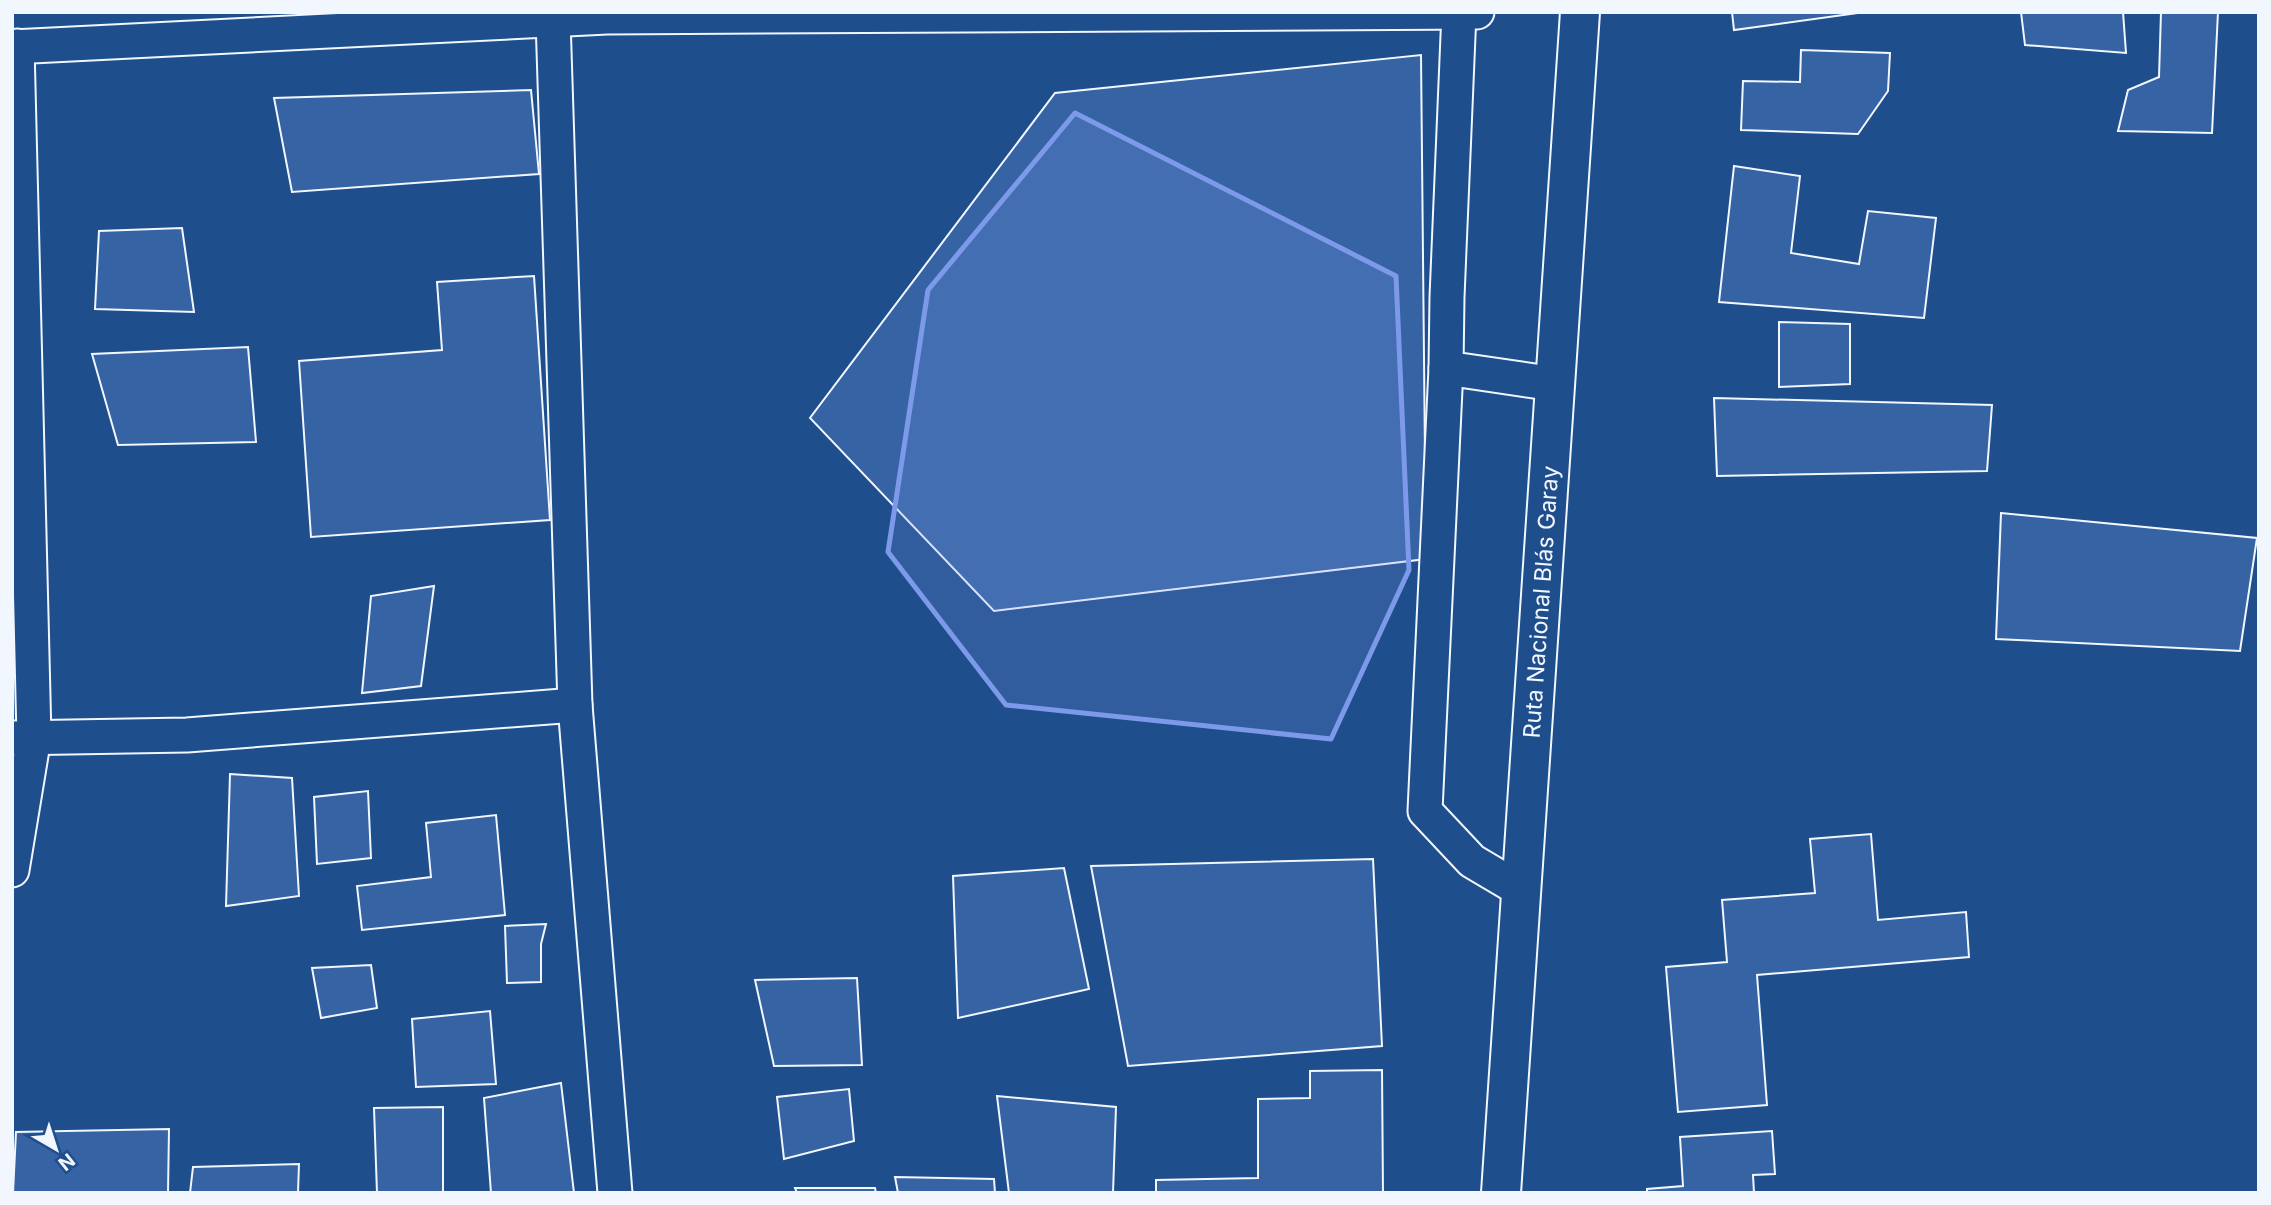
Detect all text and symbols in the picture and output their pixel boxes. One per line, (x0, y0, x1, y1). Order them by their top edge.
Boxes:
street label: Ruta Nacional Blás Garay (1518, 465, 1564, 739)
north arrow (21, 1114, 91, 1184)
text: N (54, 1148, 79, 1175)

